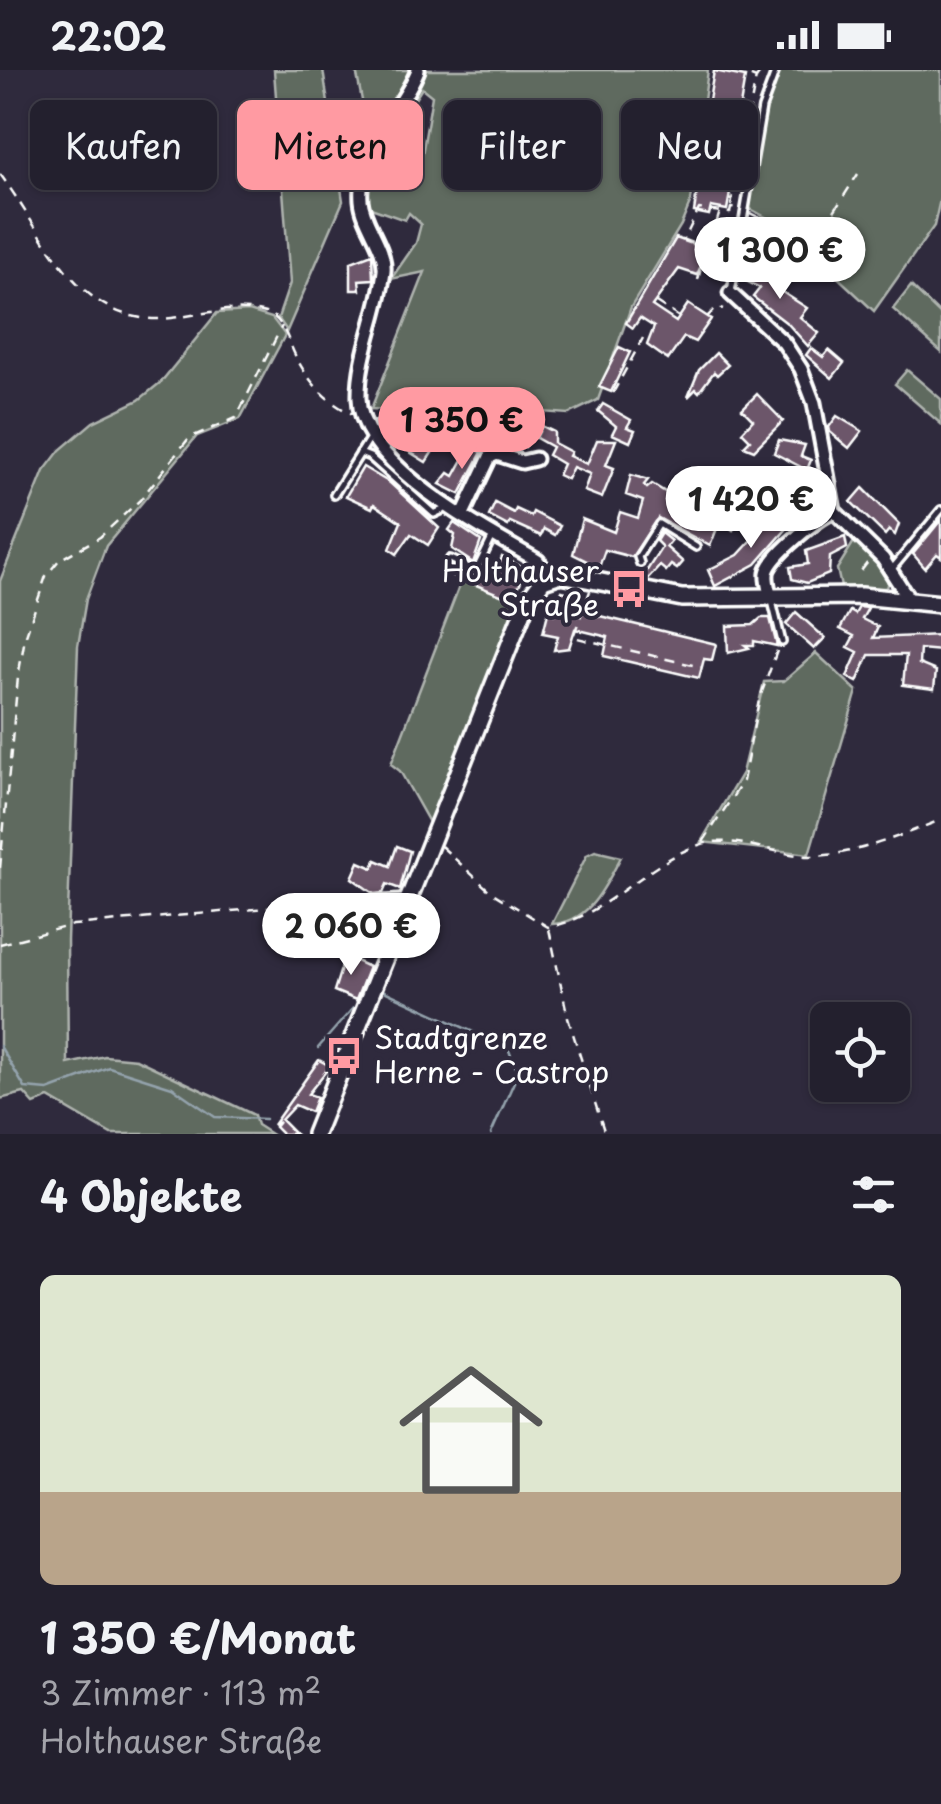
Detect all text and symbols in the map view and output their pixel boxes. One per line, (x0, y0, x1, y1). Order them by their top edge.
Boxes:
text: 22:02 (50, 7, 167, 64)
chip: Kaufen (30, 100, 217, 190)
chip: Mieten (237, 100, 423, 190)
chip: Filter (443, 100, 601, 190)
chip: Neu (621, 100, 758, 190)
pin: 1 300 € (688, 217, 872, 302)
text: 1 300 € (716, 225, 844, 273)
pin: 1 350 € (370, 387, 554, 472)
text: 1 350 € (400, 395, 524, 443)
pin: 1 420 € (659, 466, 843, 551)
text: 1 420 € (688, 474, 814, 522)
place label: Holthauser Straße (442, 547, 599, 626)
bus stop icon: Holthauser Straße (608, 568, 650, 610)
pin: 2 060 € (259, 893, 443, 978)
text: 2 060 € (284, 901, 418, 949)
map controls (810, 1002, 910, 1102)
button: locate (810, 1002, 910, 1102)
place label: Stadtgrenze Herne - Castrop (374, 1014, 609, 1093)
bus stop icon: Stadtgrenze Herne - Castrop (323, 1035, 365, 1077)
text: 4 Objekte (40, 1163, 242, 1226)
icon: filters (846, 1167, 901, 1222)
icon: home (381, 1340, 561, 1520)
text: 1 350 €/Monat (40, 1605, 356, 1668)
text: 3 Zimmer · 113 m² (40, 1668, 321, 1716)
text: Holthauser Straße (40, 1716, 322, 1764)

